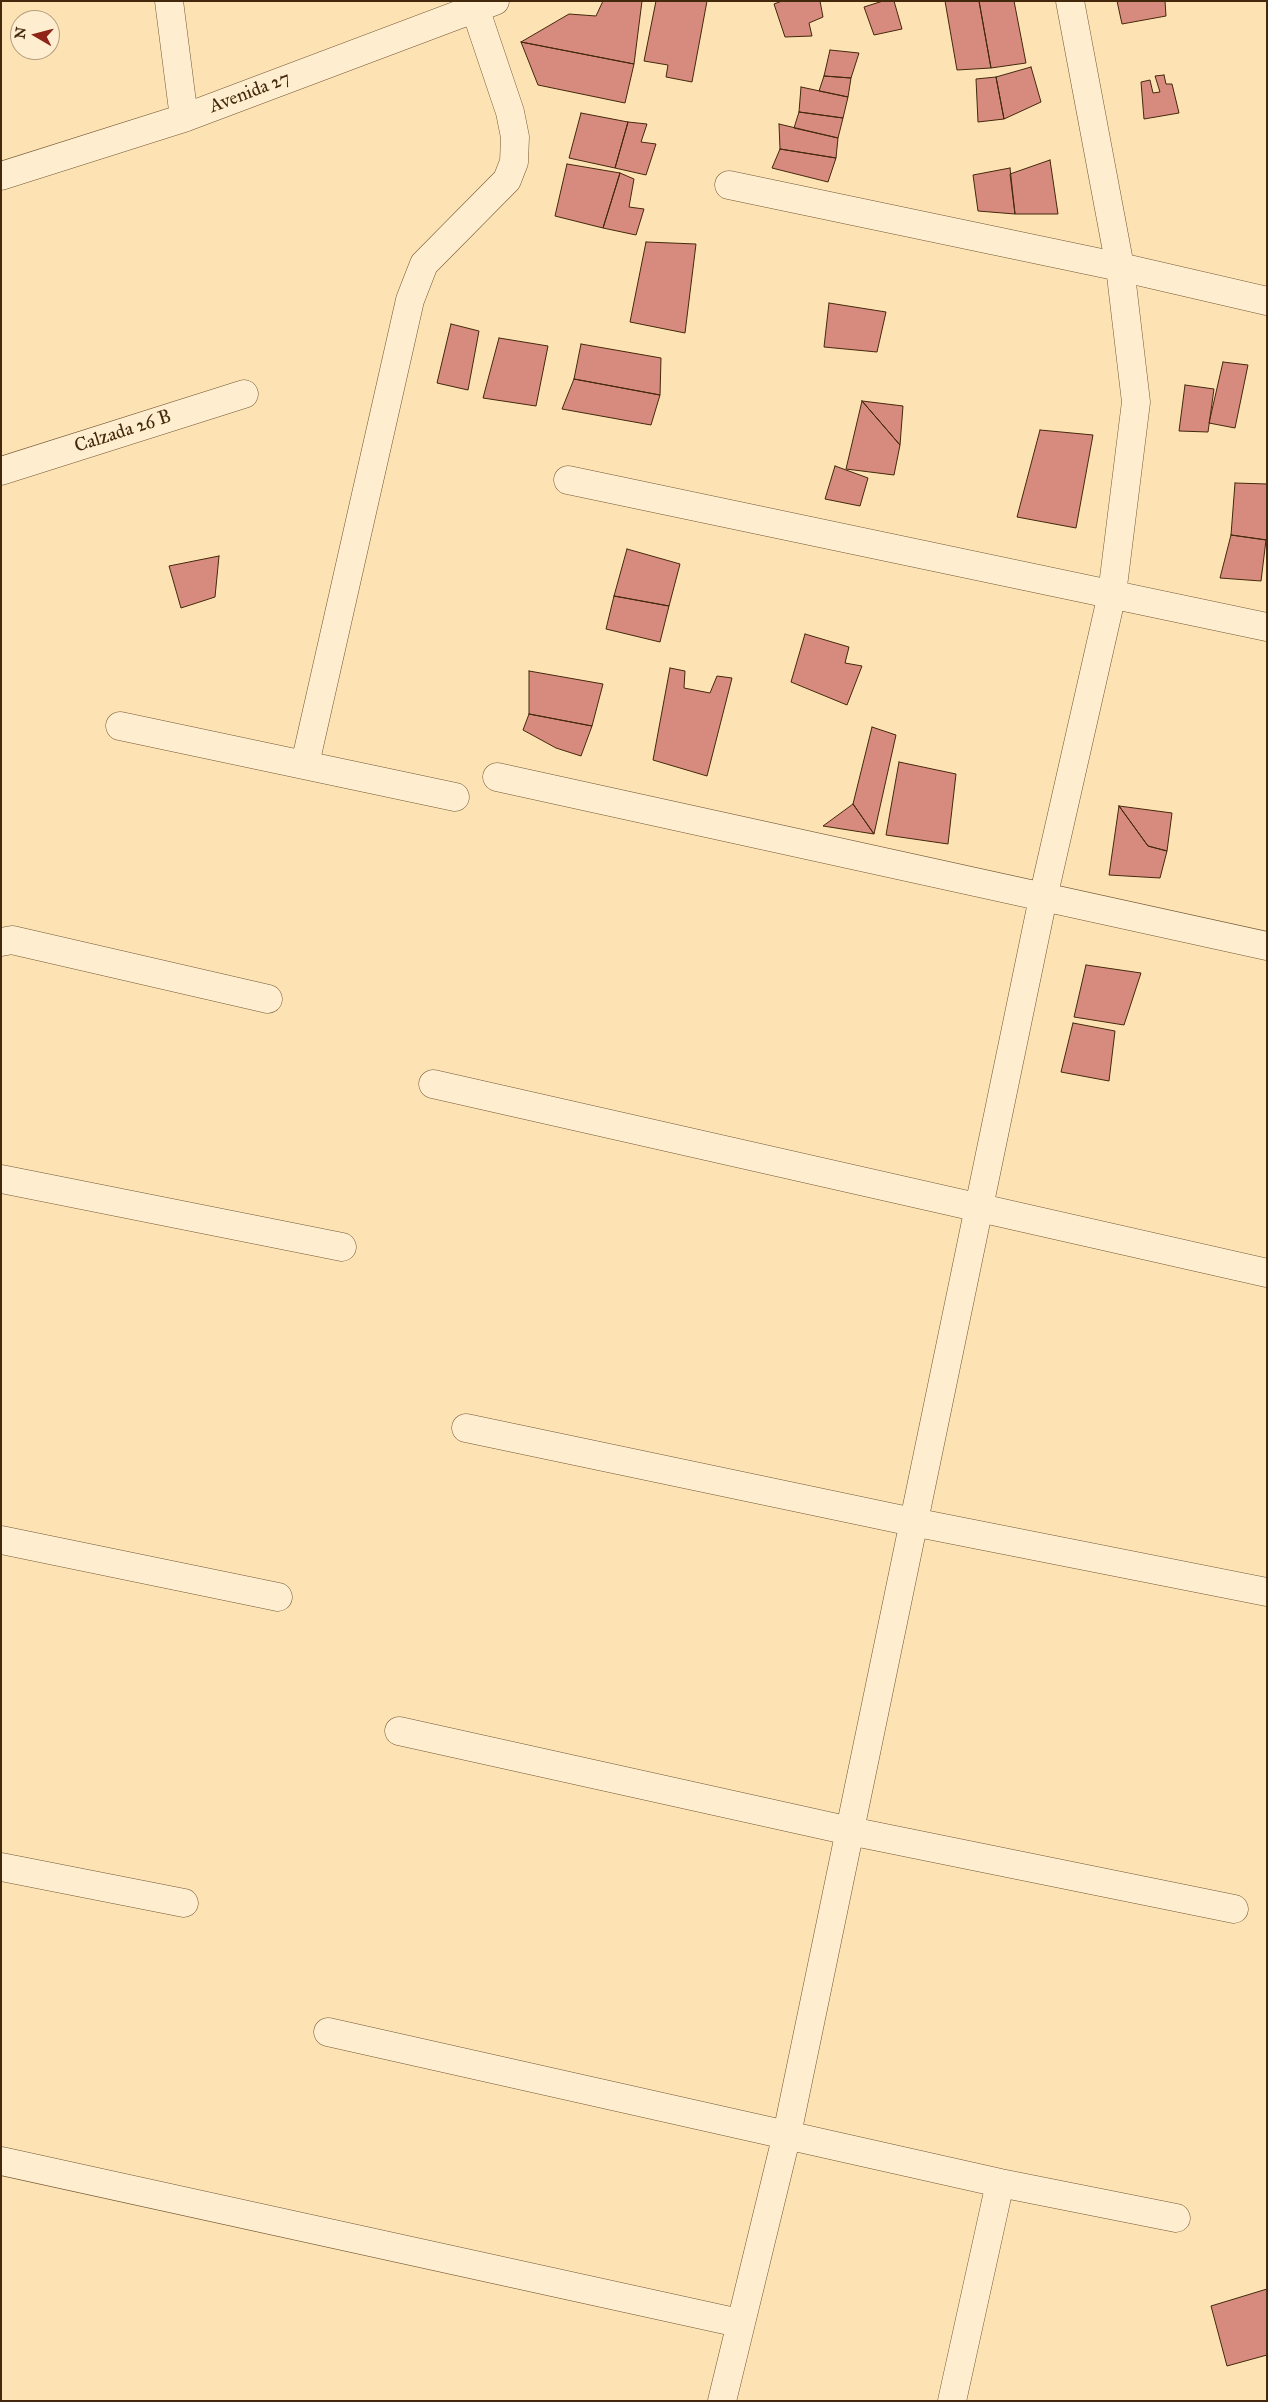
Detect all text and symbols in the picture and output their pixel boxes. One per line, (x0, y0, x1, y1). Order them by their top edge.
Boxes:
north arrow (10, 10, 60, 60)
text: N (11, 26, 30, 40)
street label: Avenida 27 (206, 67, 294, 119)
street label: Calzada 26 B (72, 406, 174, 458)

